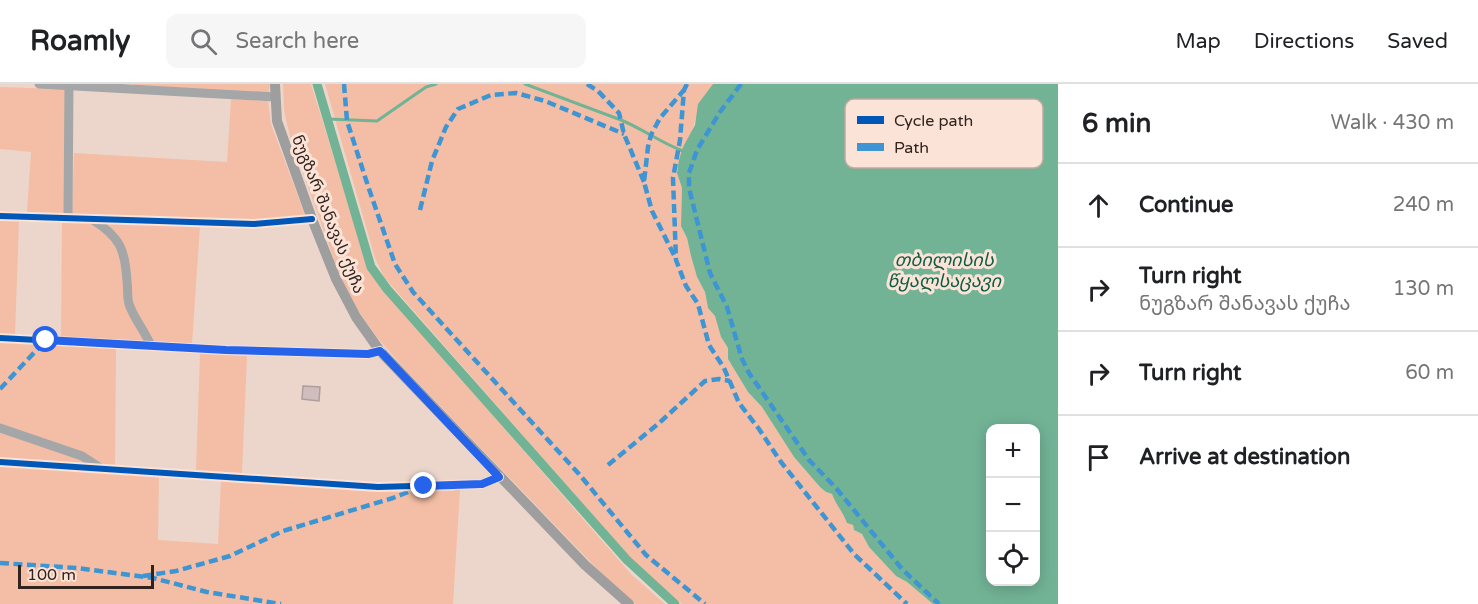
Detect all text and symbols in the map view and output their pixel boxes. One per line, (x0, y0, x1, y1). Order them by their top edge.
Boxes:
search box (166, 14, 586, 68)
text: Roamly (30, 24, 130, 58)
icon: search (187, 25, 220, 58)
text: Search here (235, 28, 359, 54)
text: Map (1175, 29, 1221, 54)
text: Directions (1254, 29, 1354, 54)
text: Saved (1387, 29, 1448, 54)
legend (845, 99, 1043, 168)
text: 6 min (1082, 108, 1151, 139)
text: Cycle path (894, 111, 973, 131)
text: Walk · 430 m (1331, 111, 1454, 135)
street label: ნუგზარ შანავას ქუჩა (287, 132, 369, 297)
text: Path (894, 138, 929, 158)
icon: ahead (1082, 189, 1115, 222)
text: Continue (1139, 192, 1234, 218)
text: 240 m (1393, 193, 1454, 217)
water label: თბილისის წყალსაცავი (887, 249, 1001, 292)
text: Turn right (1139, 263, 1241, 289)
icon: right (1082, 273, 1115, 306)
text: 130 m (1393, 277, 1454, 301)
text: ნუგზარ შანავას ქუჩა (1139, 292, 1350, 316)
route start (32, 326, 58, 352)
icon: right (1082, 357, 1115, 390)
text: Turn right (1139, 360, 1241, 386)
text: 60 m (1405, 361, 1454, 385)
map controls (986, 424, 1040, 586)
button: + (986, 424, 1040, 478)
icon: arrive (1082, 441, 1115, 474)
text: Arrive at destination (1139, 444, 1350, 470)
route end (410, 472, 436, 498)
button: − (986, 478, 1040, 532)
button: locate (986, 532, 1040, 586)
scale bar (18, 562, 154, 590)
text: 100 m (27, 565, 76, 585)

